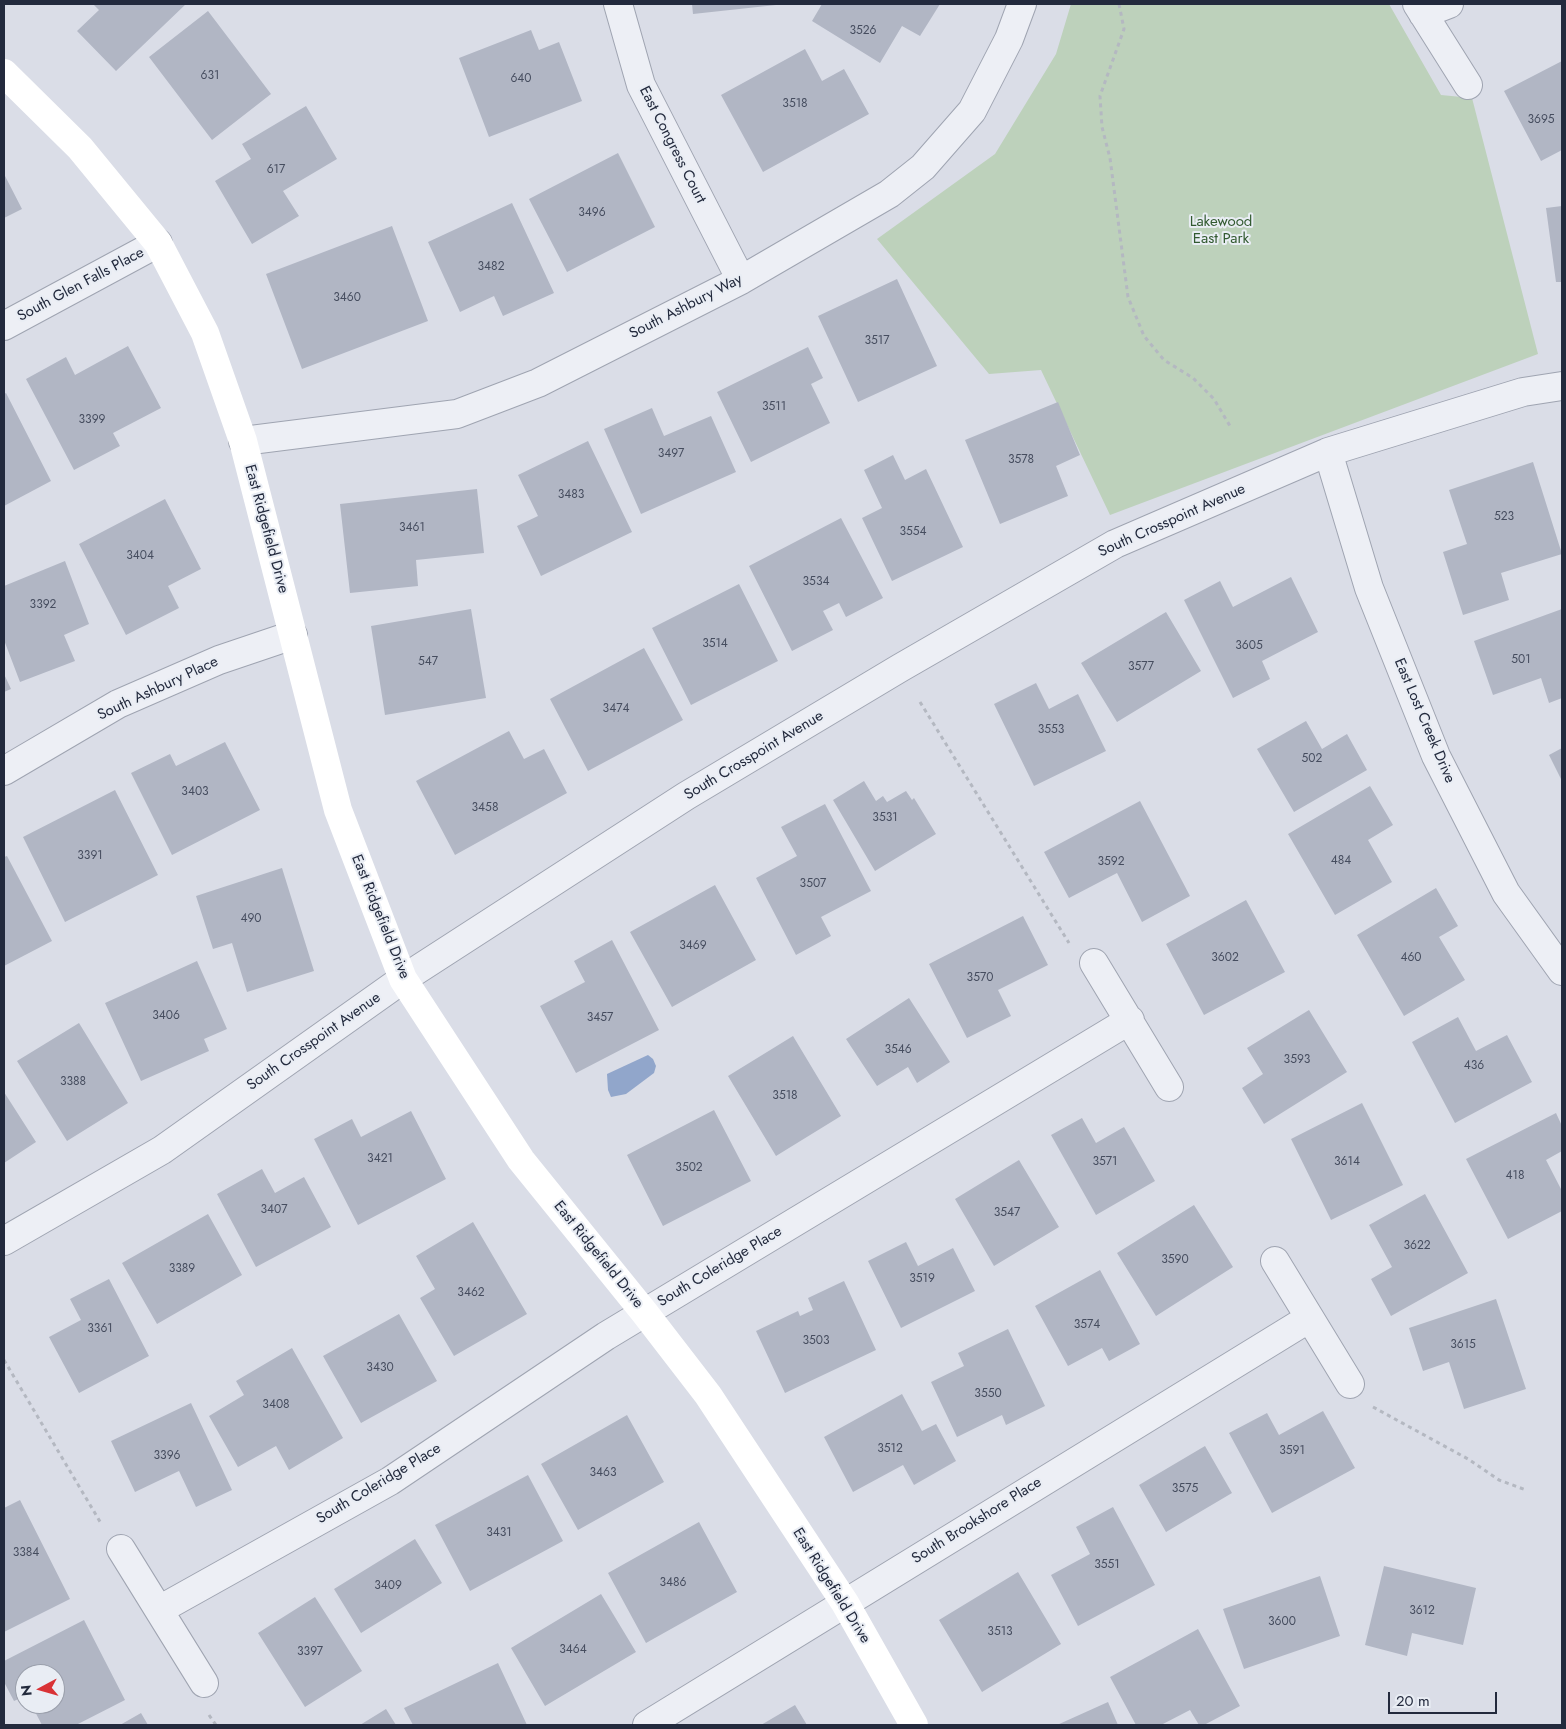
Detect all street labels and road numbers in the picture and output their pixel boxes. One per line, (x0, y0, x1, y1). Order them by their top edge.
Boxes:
street label: East Congress Court (635, 84, 709, 206)
street label: South Glen Falls Place (15, 244, 147, 326)
street label: South Ashbury Way (627, 271, 745, 343)
street label: East Ridgefield Drive (240, 463, 292, 595)
street label: South Crosspoint Avenue (1096, 480, 1248, 562)
street label: South Ashbury Place (95, 653, 221, 725)
street label: East Lost Creek Drive (1390, 656, 1458, 786)
street label: South Crosspoint Avenue (681, 707, 827, 805)
street label: East Ridgefield Drive (347, 852, 413, 982)
street label: South Crosspoint Avenue (244, 989, 384, 1095)
street label: East Ridgefield Drive (549, 1198, 647, 1312)
street label: South Coleridge Place (654, 1223, 786, 1311)
street label: South Coleridge Place (313, 1440, 445, 1528)
street label: South Brookshore Place (909, 1474, 1045, 1568)
street label: East Ridgefield Drive (788, 1525, 874, 1647)

